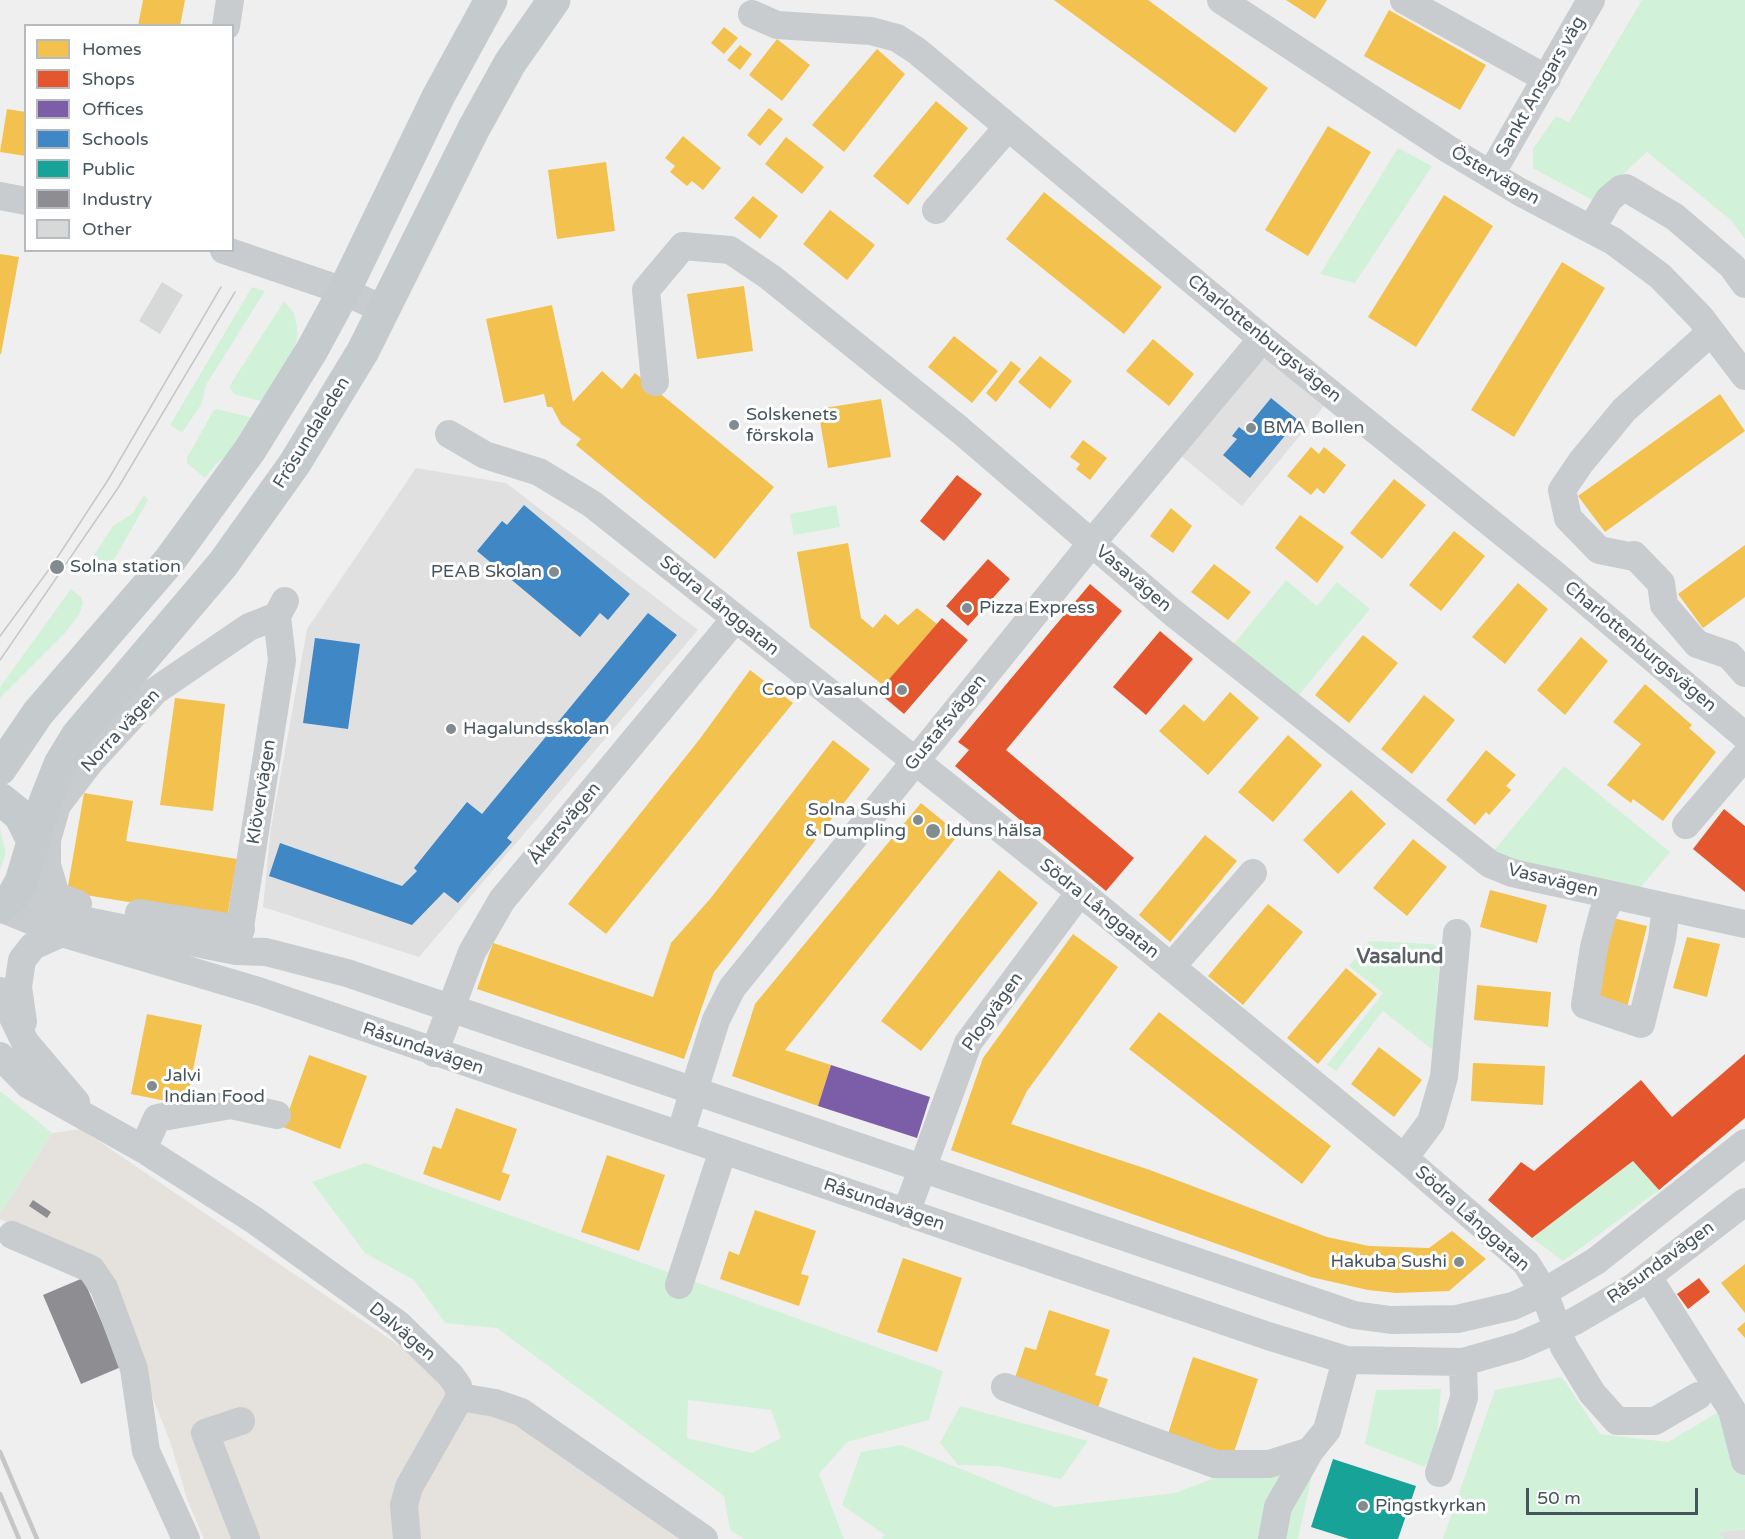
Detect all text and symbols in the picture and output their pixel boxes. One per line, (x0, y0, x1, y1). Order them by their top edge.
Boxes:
street label: Sankt Ansgars väg (1492, 13, 1590, 161)
legend (24, 24, 234, 252)
text: Homes (82, 38, 142, 60)
text: Shops (82, 68, 135, 90)
text: Offices (82, 98, 144, 120)
text: Schools (82, 128, 149, 150)
street label: Östervägen (1447, 142, 1543, 210)
text: Public (82, 158, 135, 180)
text: Industry (82, 188, 152, 210)
text: Other (82, 218, 132, 240)
street label: Charlottenburgsvägen (1183, 270, 1345, 408)
street label: Frösundaleden (269, 373, 355, 493)
place label: Solskenets förskola (746, 404, 838, 446)
place label: BMA Bollen (1263, 417, 1364, 439)
marker: Solskenets förskola (727, 418, 741, 432)
marker: BMA Bollen (1244, 421, 1258, 435)
street label: Vasavägen (1091, 541, 1175, 617)
street label: Södra Långgatan (655, 551, 783, 661)
place label: Solna station (70, 556, 181, 578)
marker: Solna station (48, 558, 66, 576)
place label: PEAB Skolan (431, 561, 542, 583)
marker: PEAB Skolan (547, 565, 561, 579)
street label: Charlottenburgsvägen (1560, 577, 1720, 717)
place label: Pizza Express (979, 597, 1095, 619)
marker: Pizza Express (960, 601, 974, 615)
street label: Gustafsvägen (901, 671, 991, 775)
place label: Coop Vasalund (762, 679, 890, 701)
marker: Coop Vasalund (895, 683, 909, 697)
street label: Norra vägen (77, 685, 165, 777)
place label: Hagalundsskolan (463, 718, 609, 740)
marker: Hagalundsskolan (444, 722, 458, 736)
street label: Klövervägen (243, 738, 281, 846)
street label: Åkersvägen (524, 778, 606, 870)
place label: Solna Sushi & Dumpling (805, 799, 906, 842)
marker: Solna Sushi & Dumpling (911, 813, 925, 827)
place label: Iduns hälsa (946, 820, 1042, 842)
marker: Iduns hälsa (924, 822, 942, 840)
street label: Södra Långgatan (1035, 854, 1163, 964)
street label: Vasavägen (1506, 859, 1600, 903)
district label: Vasalund (1357, 946, 1443, 970)
street label: Plogvägen (958, 969, 1028, 1055)
street label: Råsundavägen (360, 1018, 486, 1080)
place label: Jalvi Indian Food (164, 1065, 265, 1108)
marker: Jalvi Indian Food (145, 1079, 159, 1093)
street label: Södra Långgatan (1410, 1162, 1534, 1276)
street label: Råsundavägen (821, 1174, 947, 1236)
street label: Råsundavägen (1603, 1217, 1719, 1309)
place label: Hakuba Sushi (1330, 1251, 1447, 1273)
marker: Hakuba Sushi (1452, 1255, 1466, 1269)
street label: Dalvägen (364, 1298, 440, 1366)
scale bar (1529, 1476, 1702, 1514)
text: 50 m (1537, 1487, 1581, 1509)
place label: Pingstkyrkan (1375, 1495, 1486, 1517)
marker: Pingstkyrkan (1356, 1499, 1370, 1513)

